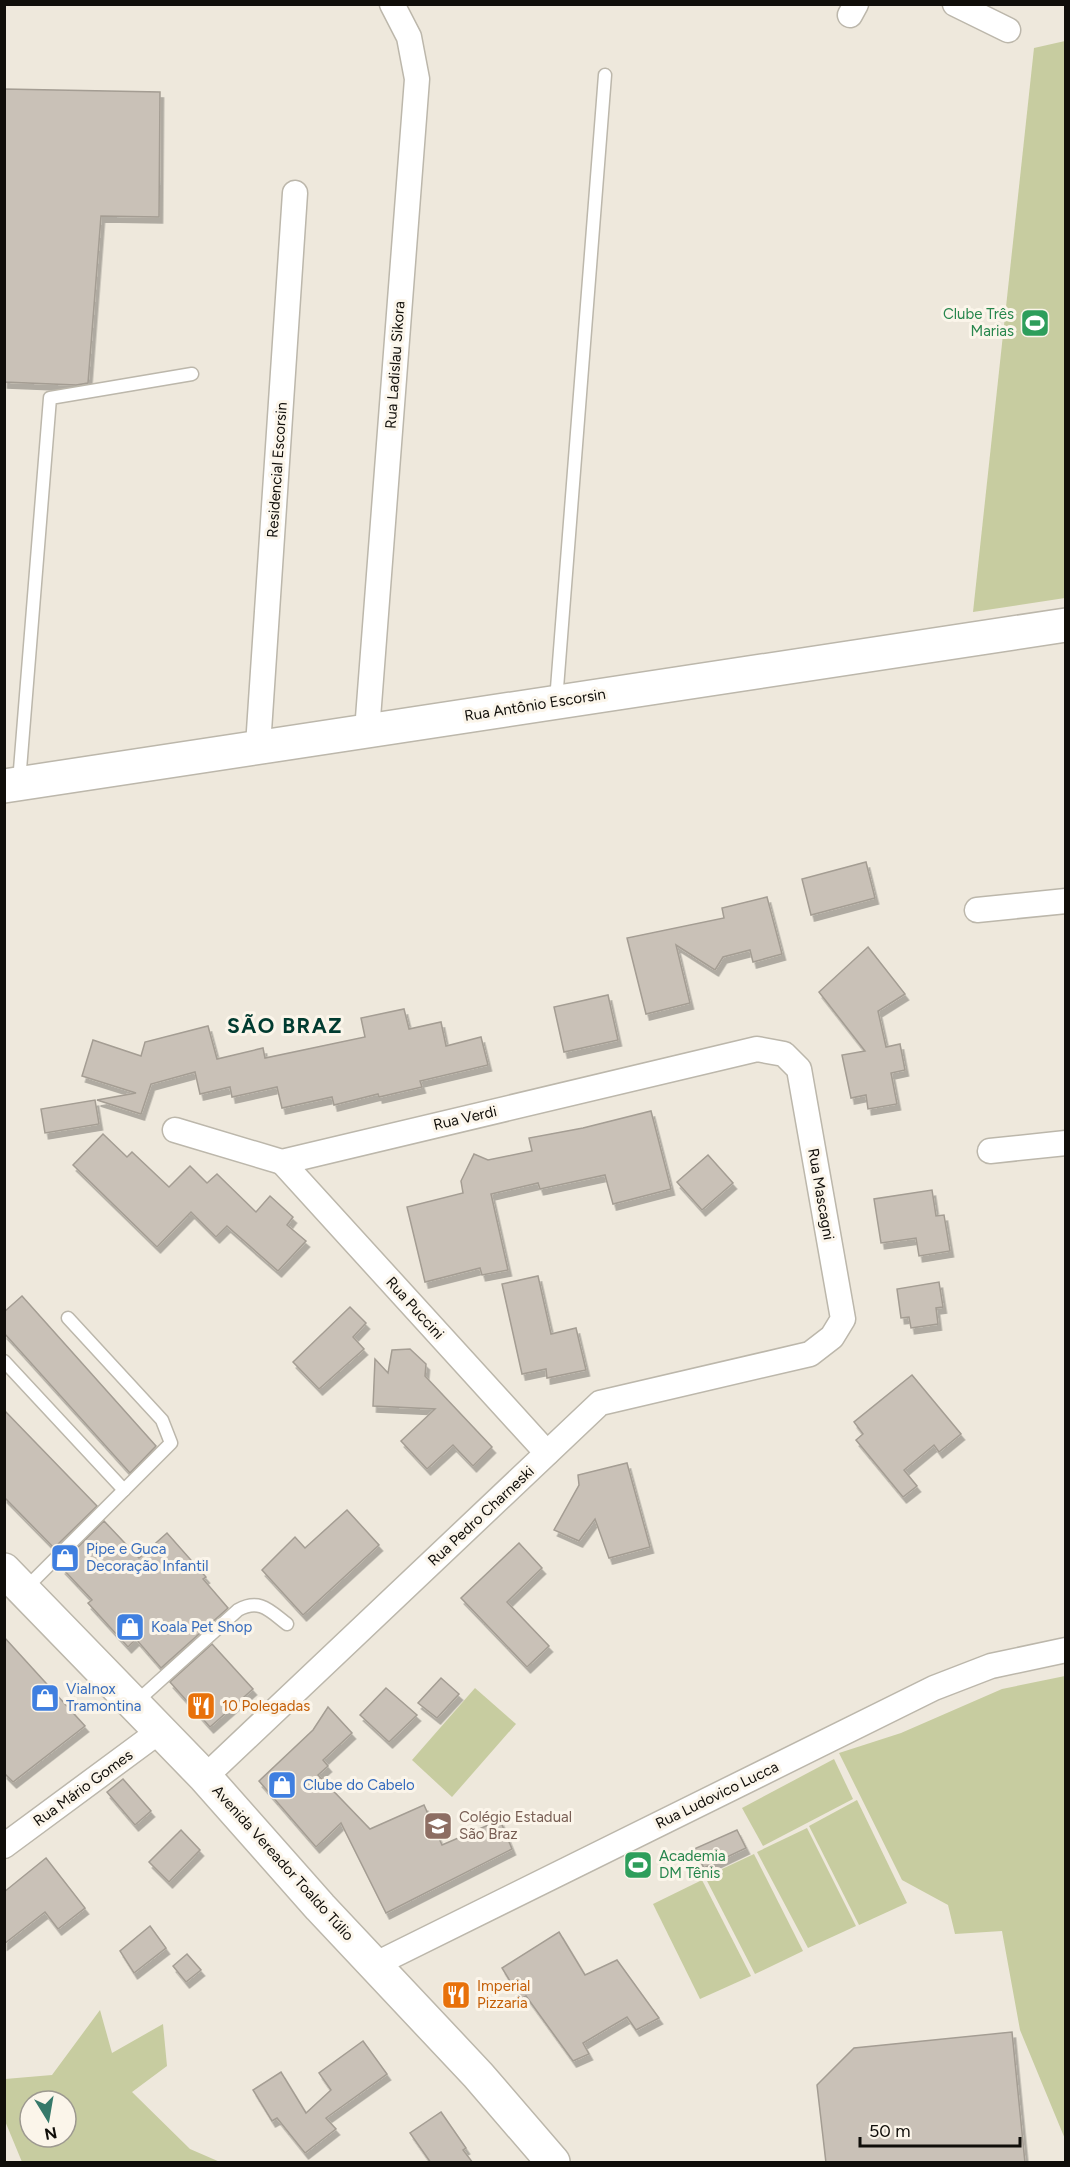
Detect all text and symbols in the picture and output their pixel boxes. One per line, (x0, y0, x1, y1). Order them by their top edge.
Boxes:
street label: Rua Ladislau Sikora (382, 300, 408, 430)
place label: Clube Três Marias (943, 305, 1014, 340)
sports icon: Clube Três Marias (1019, 307, 1051, 339)
street label: Residencial Escorsin (263, 401, 291, 539)
street label: Rua Antônio Escorsin (463, 685, 607, 725)
district label: SÃO BRAZ (227, 1013, 343, 1038)
street label: Rua Verdi (432, 1102, 498, 1134)
street label: Rua Mascagni (804, 1147, 838, 1241)
street label: Rua Puccini (382, 1273, 448, 1343)
street label: Rua Pedro Charneski (424, 1462, 538, 1570)
place label: Pipe e Guca Decoração Infantil (86, 1540, 209, 1575)
shop icon: Pipe e Guca Decoração Infantil (49, 1542, 81, 1574)
shop icon: Koala Pet Shop (114, 1611, 146, 1643)
place label: Koala Pet Shop (151, 1618, 252, 1636)
place label: ViaInox Tramontina (66, 1680, 141, 1715)
shop icon: ViaInox Tramontina (29, 1682, 61, 1714)
restaurant icon: 10 Polegadas (185, 1690, 217, 1722)
place label: 10 Polegadas (222, 1697, 310, 1715)
street label: Rua Mário Gomes (30, 1746, 136, 1830)
street label: Rua Ludovico Lucca (653, 1757, 781, 1833)
shop icon: Clube do Cabelo (266, 1769, 298, 1801)
place label: Clube do Cabelo (303, 1776, 415, 1794)
street label: Avenida Vereador Toaldo Túlio (209, 1782, 358, 1945)
place label: Colégio Estadual São Braz (459, 1808, 572, 1843)
school or university icon: Colégio Estadual São Braz (422, 1810, 454, 1842)
place label: Academia DM Tênis (659, 1847, 726, 1882)
sports icon: Academia DM Tênis (622, 1849, 654, 1881)
place label: Imperial Pizzaria (477, 1977, 530, 2012)
restaurant icon: Imperial Pizzaria (440, 1979, 472, 2011)
north arrow (18, 2089, 78, 2149)
scale bar (860, 2110, 1020, 2148)
text: 50 m (869, 2120, 911, 2142)
text: N (43, 2123, 59, 2144)

